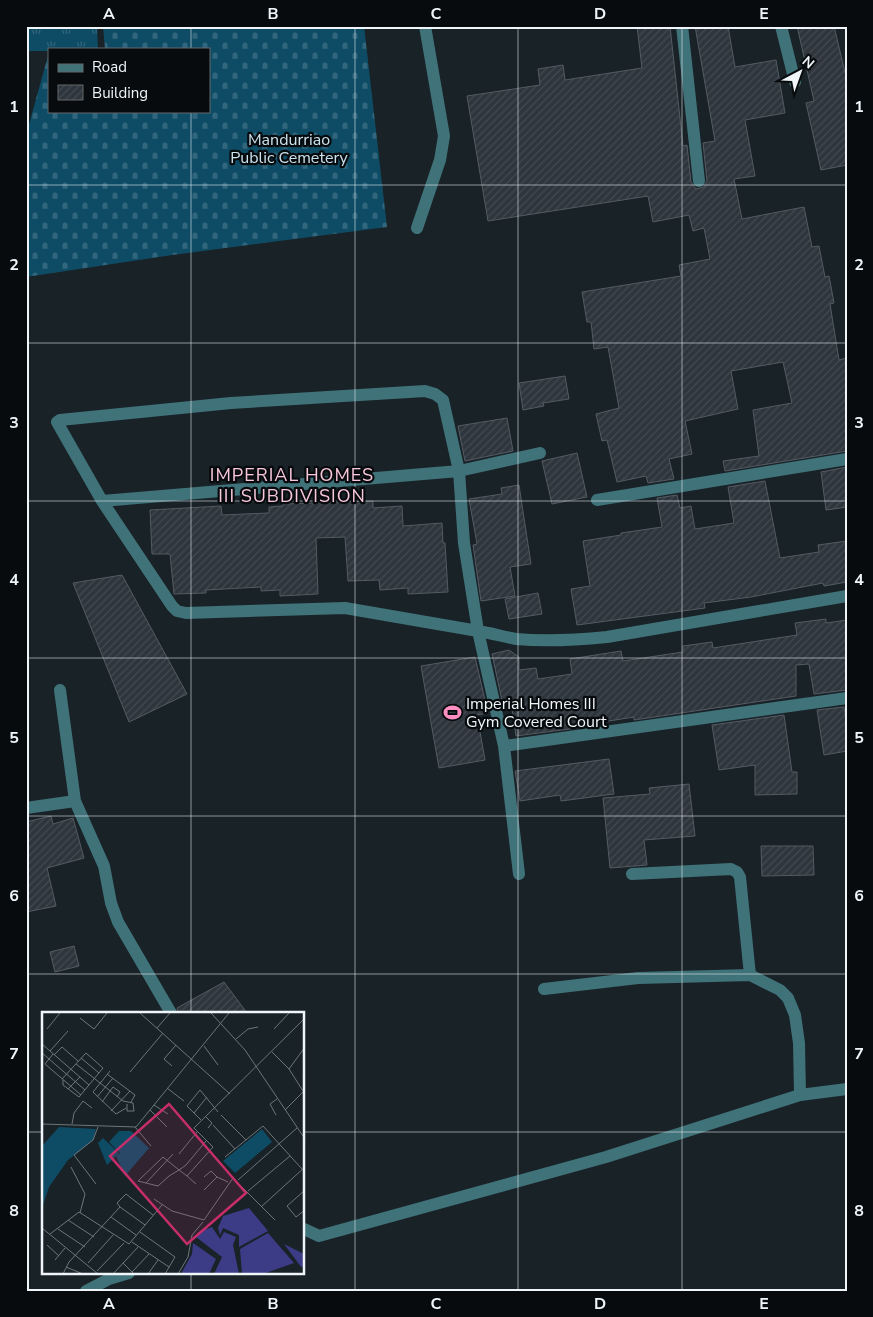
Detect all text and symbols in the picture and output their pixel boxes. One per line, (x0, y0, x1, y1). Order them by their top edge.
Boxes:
text: A (103, 3, 115, 25)
text: B (267, 3, 279, 25)
text: C (431, 3, 442, 25)
text: D (594, 3, 606, 25)
text: E (759, 3, 769, 25)
legend (48, 48, 210, 112)
north arrow (776, 48, 826, 98)
text: N (798, 52, 818, 73)
text: Road (92, 57, 127, 77)
text: Building (92, 83, 148, 103)
text: 1 (9, 96, 19, 118)
text: 1 (854, 96, 864, 118)
park label: Mandurriao Public Cemetery (230, 129, 349, 169)
text: 2 (9, 254, 19, 276)
text: 2 (854, 254, 864, 276)
text: 3 (9, 412, 19, 434)
text: 3 (854, 412, 864, 434)
district label: IMPERIAL HOMES III SUBDIVISION (210, 463, 374, 508)
text: 4 (9, 569, 19, 591)
text: 4 (854, 569, 864, 591)
place label: Imperial Homes III Gym Covered Court (466, 693, 607, 733)
sports icon: Imperial Homes III Gym Covered Court (442, 703, 462, 723)
text: 5 (9, 727, 19, 749)
text: 5 (854, 727, 864, 749)
text: 6 (9, 885, 19, 907)
text: 6 (854, 885, 864, 907)
inset map (42, 1012, 305, 1274)
text: 7 (9, 1043, 19, 1065)
text: 7 (854, 1043, 864, 1065)
text: 8 (9, 1200, 19, 1222)
text: 8 (854, 1200, 864, 1222)
text: A (103, 1293, 115, 1315)
text: B (267, 1293, 279, 1315)
text: C (431, 1293, 442, 1315)
text: D (594, 1293, 606, 1315)
text: E (759, 1293, 769, 1315)

